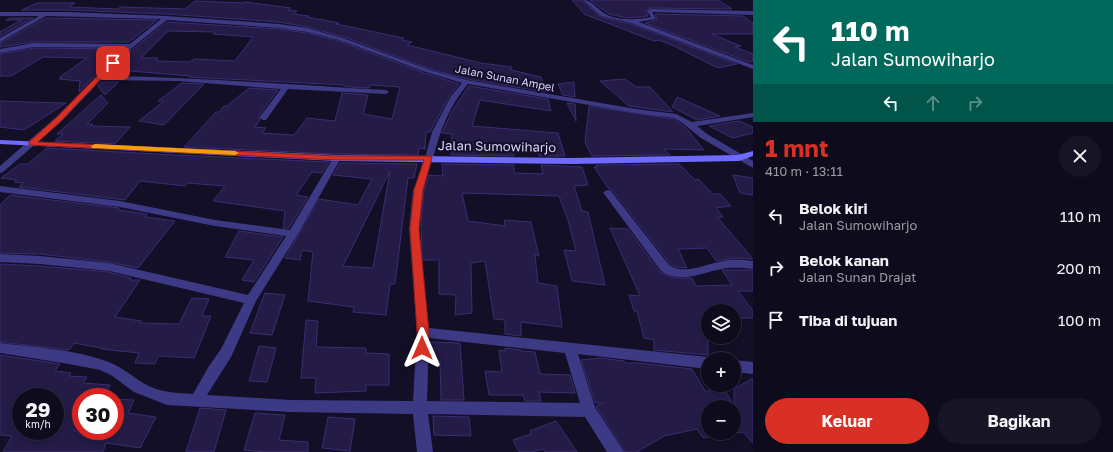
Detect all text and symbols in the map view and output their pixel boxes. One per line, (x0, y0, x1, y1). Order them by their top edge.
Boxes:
text: 110 m (831, 14, 910, 47)
icon: left (765, 16, 817, 68)
pin (96, 46, 130, 80)
text: Jalan Sumowiharjo (831, 48, 995, 70)
icon: arrive (102, 52, 124, 74)
street label: Jalan Sunan Ampel (454, 61, 557, 94)
icon: left (880, 92, 902, 114)
icon: ahead (922, 92, 944, 114)
icon: right (964, 92, 986, 114)
text: 1 mnt (765, 133, 828, 162)
button: close (1059, 135, 1101, 177)
street label: Jalan Sumowiharjo (438, 137, 557, 155)
text: 410 m · 13:11 (765, 163, 843, 179)
text: Belok kiri (799, 199, 868, 217)
icon: left (765, 205, 787, 227)
text: 110 m (1060, 207, 1101, 225)
text: Jalan Sumowiharjo (799, 217, 917, 233)
text: Belok kanan (799, 251, 889, 269)
icon: right (765, 257, 787, 279)
text: 200 m (1057, 259, 1101, 277)
text: Jalan Sunan Drajat (799, 269, 916, 285)
map controls (701, 304, 741, 440)
button: layers (701, 304, 741, 344)
icon: arrive (765, 309, 787, 331)
text: Tiba di tujuan (799, 311, 897, 329)
text: 100 m (1058, 311, 1101, 329)
position arrow (401, 327, 443, 369)
button: + (701, 352, 741, 392)
speed limit sign: 30 (72, 388, 124, 440)
text: 29 (26, 397, 50, 421)
button: Keluar (765, 398, 929, 444)
button: Bagikan (937, 398, 1101, 444)
button: − (701, 400, 741, 440)
text: km/h (25, 418, 51, 430)

